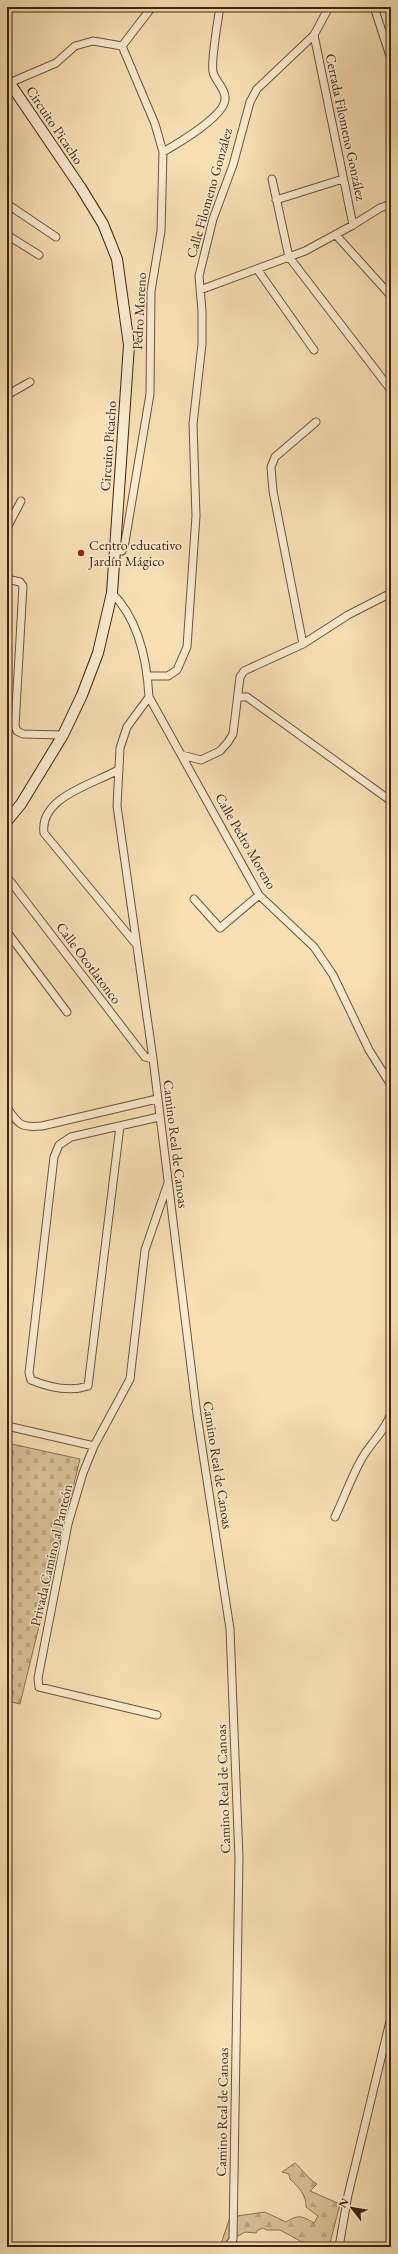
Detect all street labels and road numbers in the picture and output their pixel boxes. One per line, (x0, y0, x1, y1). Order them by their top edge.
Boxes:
street label: Cerrada Filomeno González (322, 52, 371, 203)
street label: Circuito Picacho (22, 82, 88, 168)
street label: Calle Filomeno González (182, 125, 236, 260)
street label: Pedro Moreno (128, 272, 150, 350)
street label: Circuito Picacho (96, 400, 120, 492)
street label: Calle Pedro Moreno (211, 790, 281, 892)
street label: Calle Ocotlatonco (52, 918, 126, 1008)
street label: Camino Real de Canoas (159, 1079, 193, 1210)
street label: Camino Real de Canoas (199, 1400, 237, 1531)
street label: Privada Camino al Panteón (26, 1481, 76, 1628)
street label: Camino Real de Canoas (212, 1724, 234, 1854)
street label: Camino Real de Canoas (212, 2047, 232, 2177)

